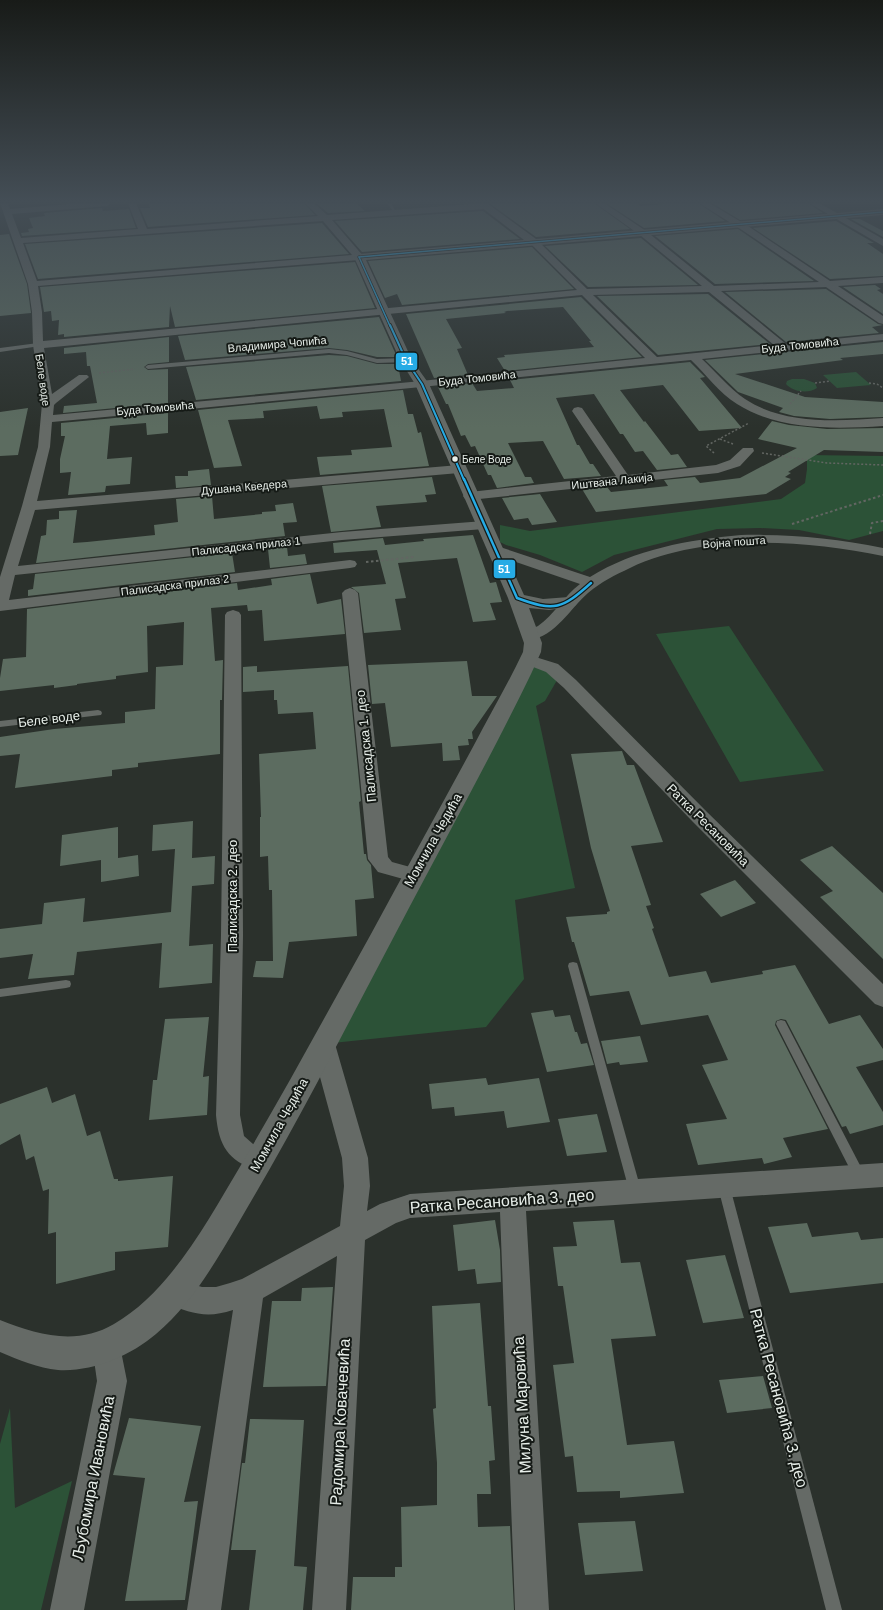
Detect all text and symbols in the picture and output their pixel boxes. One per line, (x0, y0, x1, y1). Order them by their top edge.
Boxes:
street label: Владимира Чопића (227, 334, 328, 354)
street label: Буда Томовића (761, 335, 840, 355)
line badge: 51 (395, 352, 418, 371)
street label: Беле воде (33, 353, 53, 407)
text: 51 (401, 355, 413, 367)
street label: Буда Томовића (438, 368, 517, 388)
street label: Буда Томовића (116, 399, 195, 417)
marker: Беле Воде (450, 454, 460, 464)
place label: Беле Воде (462, 454, 512, 465)
street label: Иштвана Лакија (571, 471, 654, 491)
street label: Душана Кведера (201, 477, 288, 497)
street label: Палисадска прилаз 1 (191, 534, 301, 558)
street label: Војна пошта (702, 534, 767, 550)
line badge: 51 (493, 559, 516, 579)
text: 51 (498, 563, 510, 575)
street label: Палисадска прилаз 2 (120, 572, 230, 598)
street label: Палисадска 1. део (353, 689, 379, 803)
street label: Беле воде (17, 708, 81, 730)
street label: Ратка Ресановића (664, 781, 753, 870)
street label: Момчила Чедића (401, 790, 465, 889)
street label: Палисадска 2. део (225, 840, 240, 952)
street label: Момчила Чедића (247, 1075, 311, 1174)
street label: Ратка Ресановића 3. део (409, 1186, 595, 1216)
street label: Ратка Ресановића 3. део (747, 1307, 811, 1490)
street label: Милуна Маровића (510, 1336, 534, 1474)
street label: Радомира Ковачевића (327, 1338, 353, 1506)
street label: Љубомира Ивановића (69, 1394, 117, 1562)

